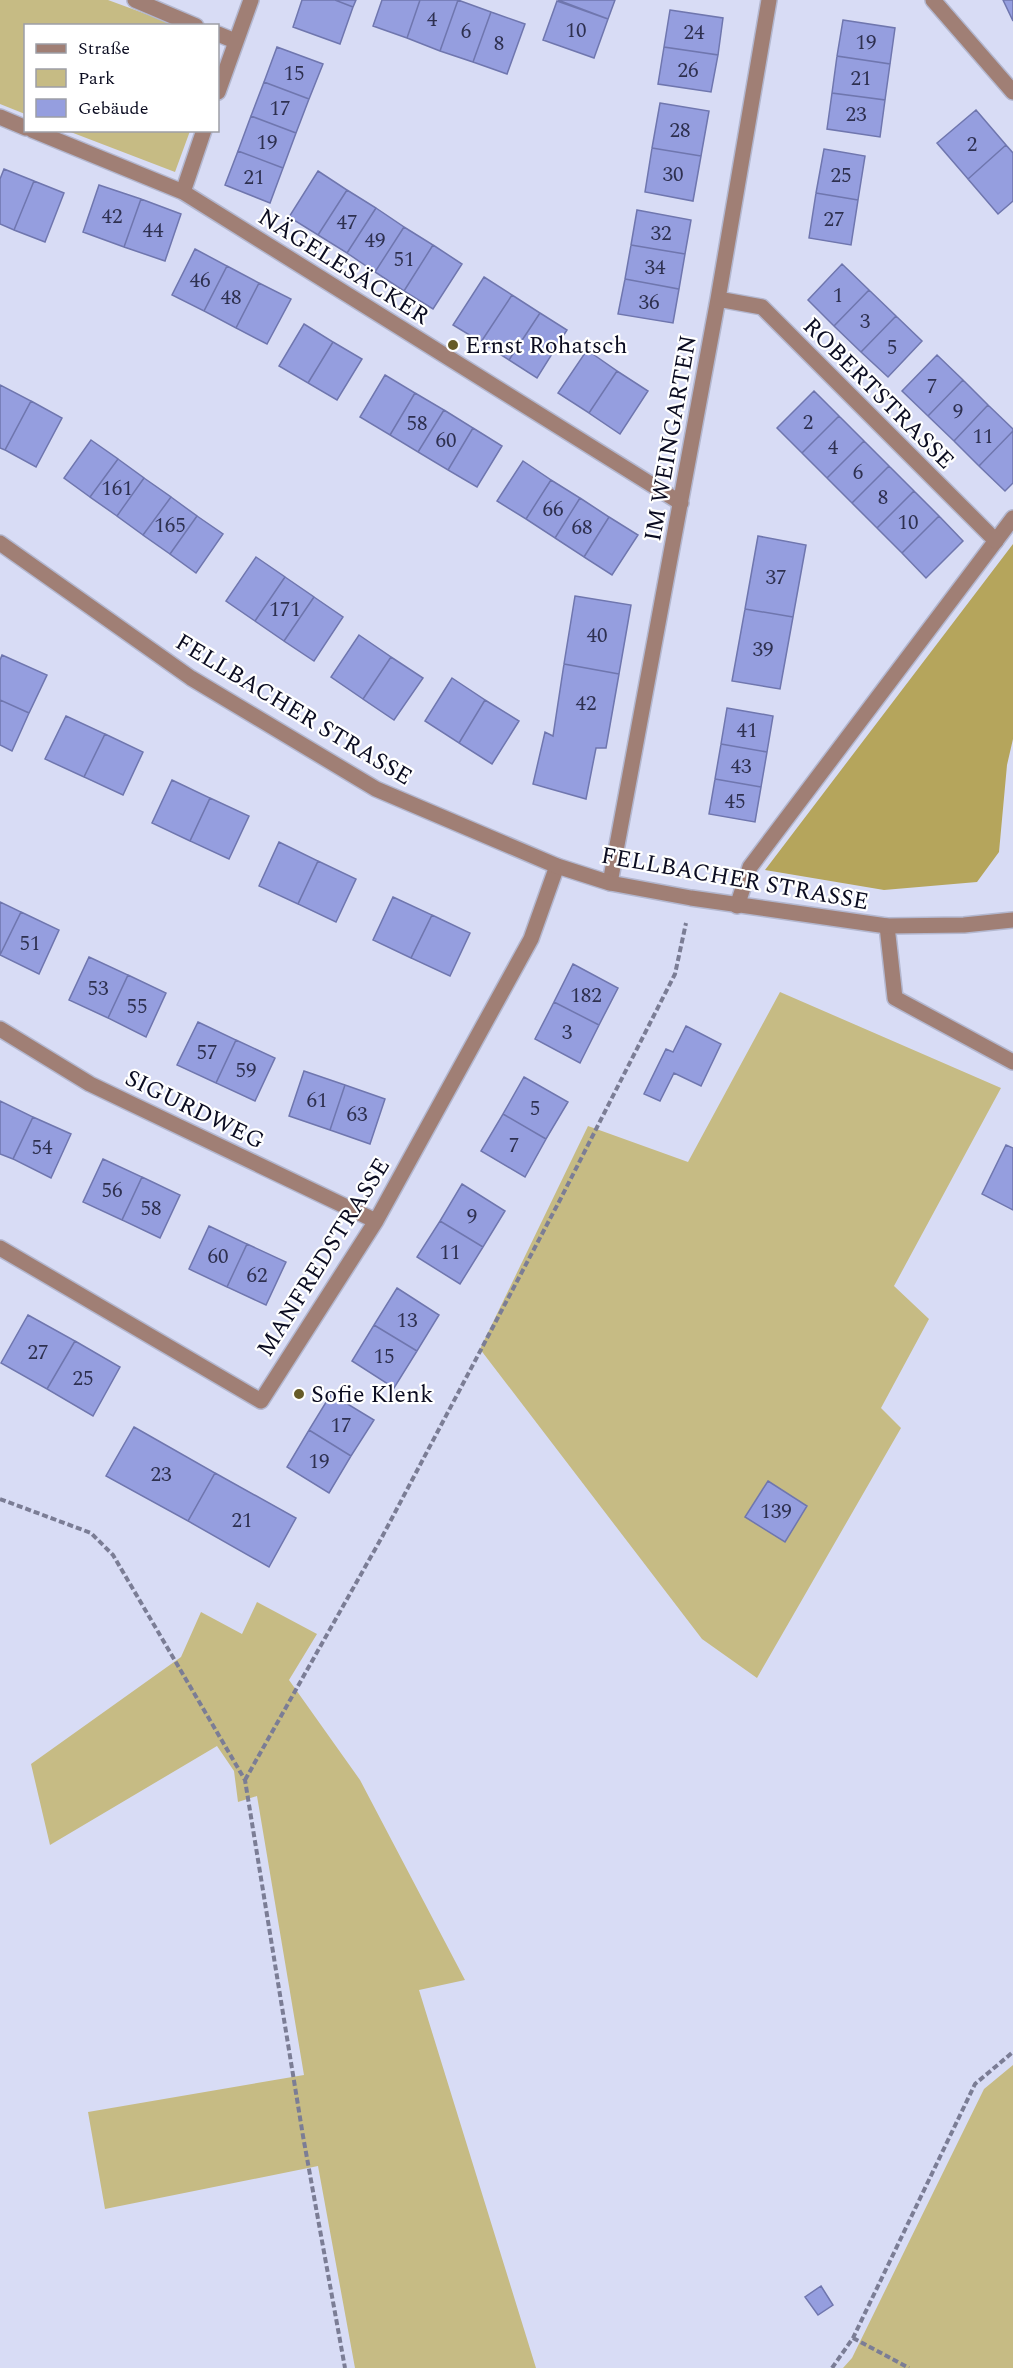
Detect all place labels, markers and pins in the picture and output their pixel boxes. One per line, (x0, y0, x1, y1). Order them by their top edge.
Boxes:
place label: Ernst Rohatsch (465, 328, 628, 364)
marker: Ernst Rohatsch (446, 338, 460, 352)
place label: Sofie Klenk (311, 1377, 433, 1413)
marker: Sofie Klenk (292, 1387, 306, 1401)

